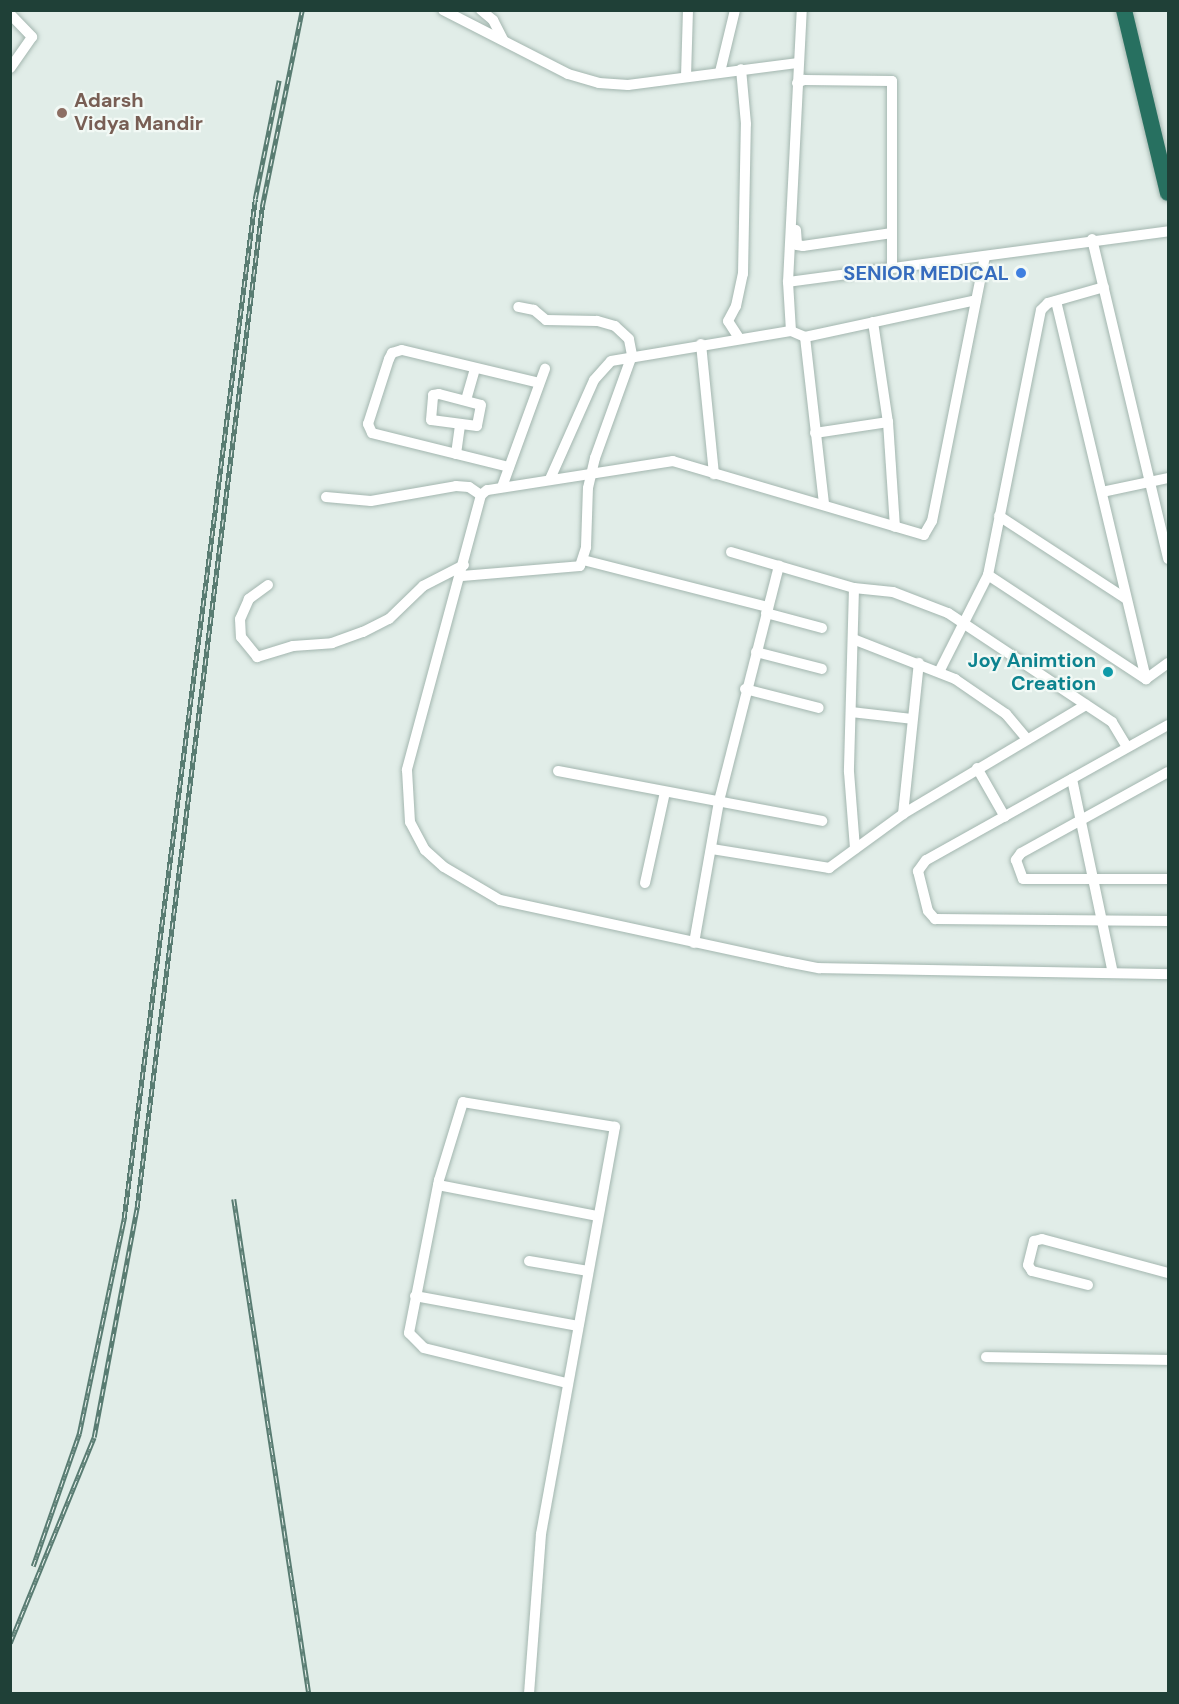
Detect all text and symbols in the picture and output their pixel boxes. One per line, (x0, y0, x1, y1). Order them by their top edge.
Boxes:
place label: Adarsh Vidya Mandir (74, 89, 203, 136)
marker: Adarsh Vidya Mandir (55, 106, 69, 120)
place label: SENIOR MEDICAL (843, 261, 1009, 285)
marker: SENIOR MEDICAL (1014, 266, 1028, 280)
place label: Joy Animtion Creation (968, 648, 1096, 695)
marker: Joy Animtion Creation (1101, 665, 1115, 679)

